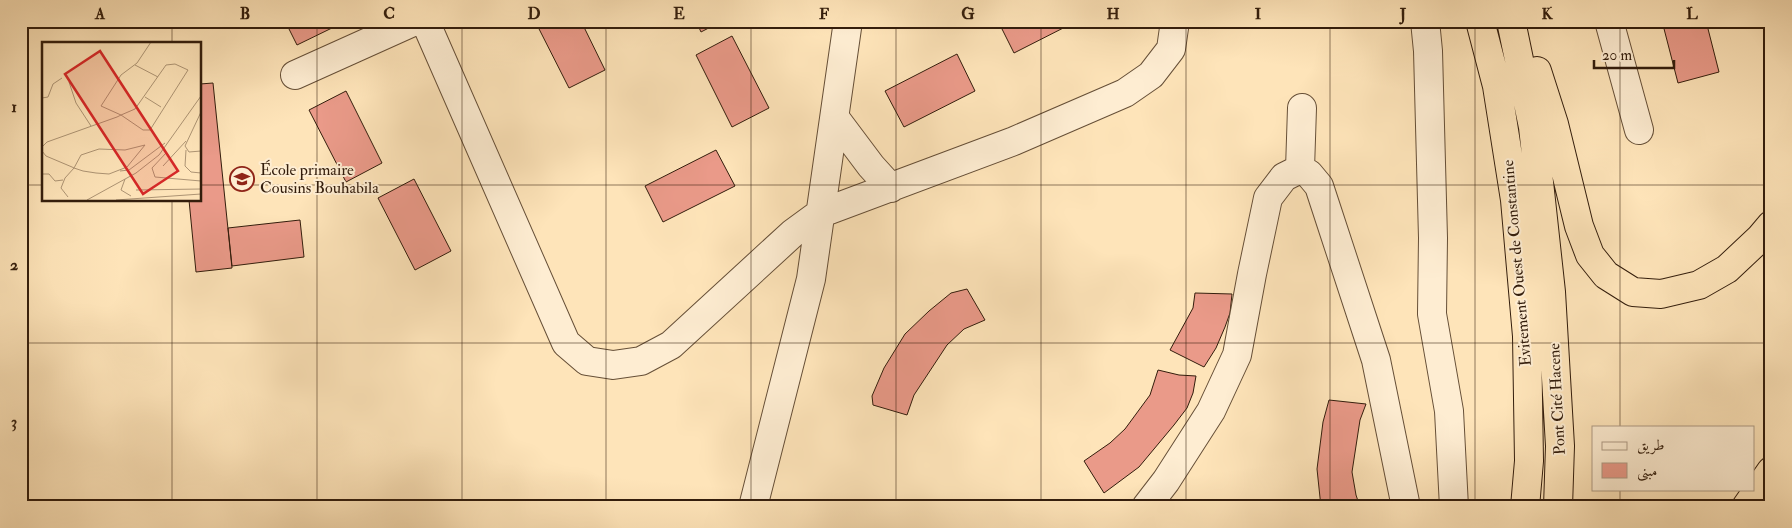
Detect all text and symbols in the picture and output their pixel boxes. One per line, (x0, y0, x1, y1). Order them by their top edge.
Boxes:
text: A (94, 4, 106, 24)
text: B (240, 4, 250, 24)
text: C (383, 4, 395, 24)
text: D (527, 4, 541, 24)
text: E (673, 4, 685, 24)
text: F (819, 4, 829, 24)
text: G (961, 4, 975, 24)
text: H (1106, 4, 1120, 24)
text: I (1255, 4, 1262, 24)
text: J (1399, 4, 1407, 25)
text: K (1541, 4, 1553, 24)
text: L (1686, 4, 1698, 24)
scale bar (1594, 38, 1674, 70)
inset map (42, 42, 201, 201)
text: 20 m (1602, 46, 1632, 65)
text: 1 (11, 97, 17, 117)
place label: École primaire Cousins Bouhabila (260, 159, 379, 198)
street label: Evitement Ouest de Constantine (1498, 159, 1536, 367)
school or university icon: École primaire Cousins Bouhabila (229, 166, 255, 192)
text: 2 (10, 255, 18, 275)
street label: Pont Cité Hacene (1544, 342, 1570, 455)
text: 3 (11, 412, 17, 432)
legend (1592, 426, 1754, 490)
text: طريق (1637, 436, 1664, 455)
text: مبنى (1637, 462, 1657, 482)

